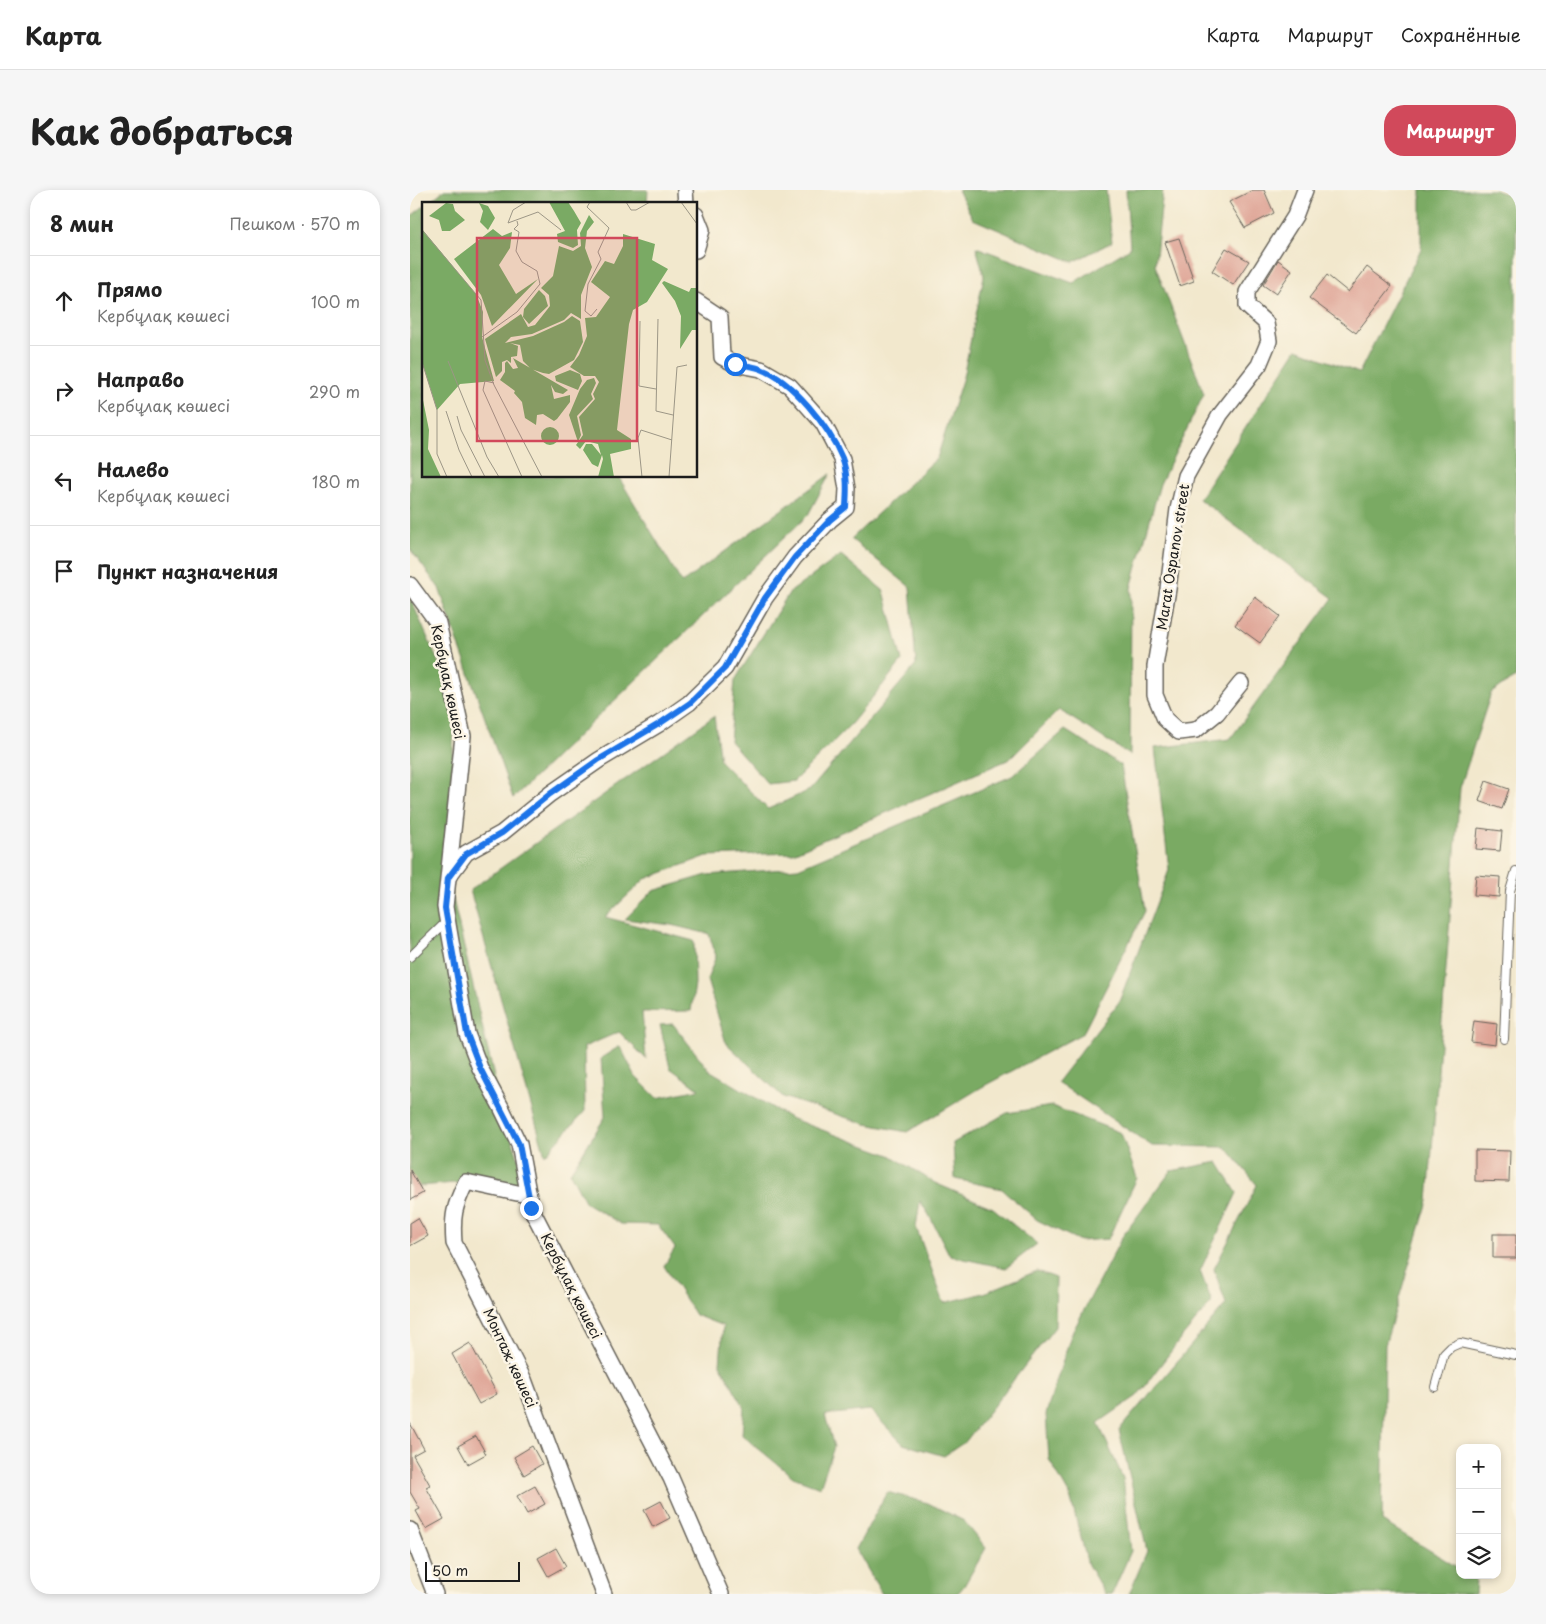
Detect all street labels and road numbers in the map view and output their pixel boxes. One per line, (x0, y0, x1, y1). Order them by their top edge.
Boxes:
street label: Marat Ospanov street (1151, 482, 1194, 632)
street label: Кербұлақ көшесі (426, 623, 471, 741)
street label: Кербұлақ көшесі (536, 1229, 607, 1342)
street label: Монтаж көшесі (478, 1305, 543, 1411)

